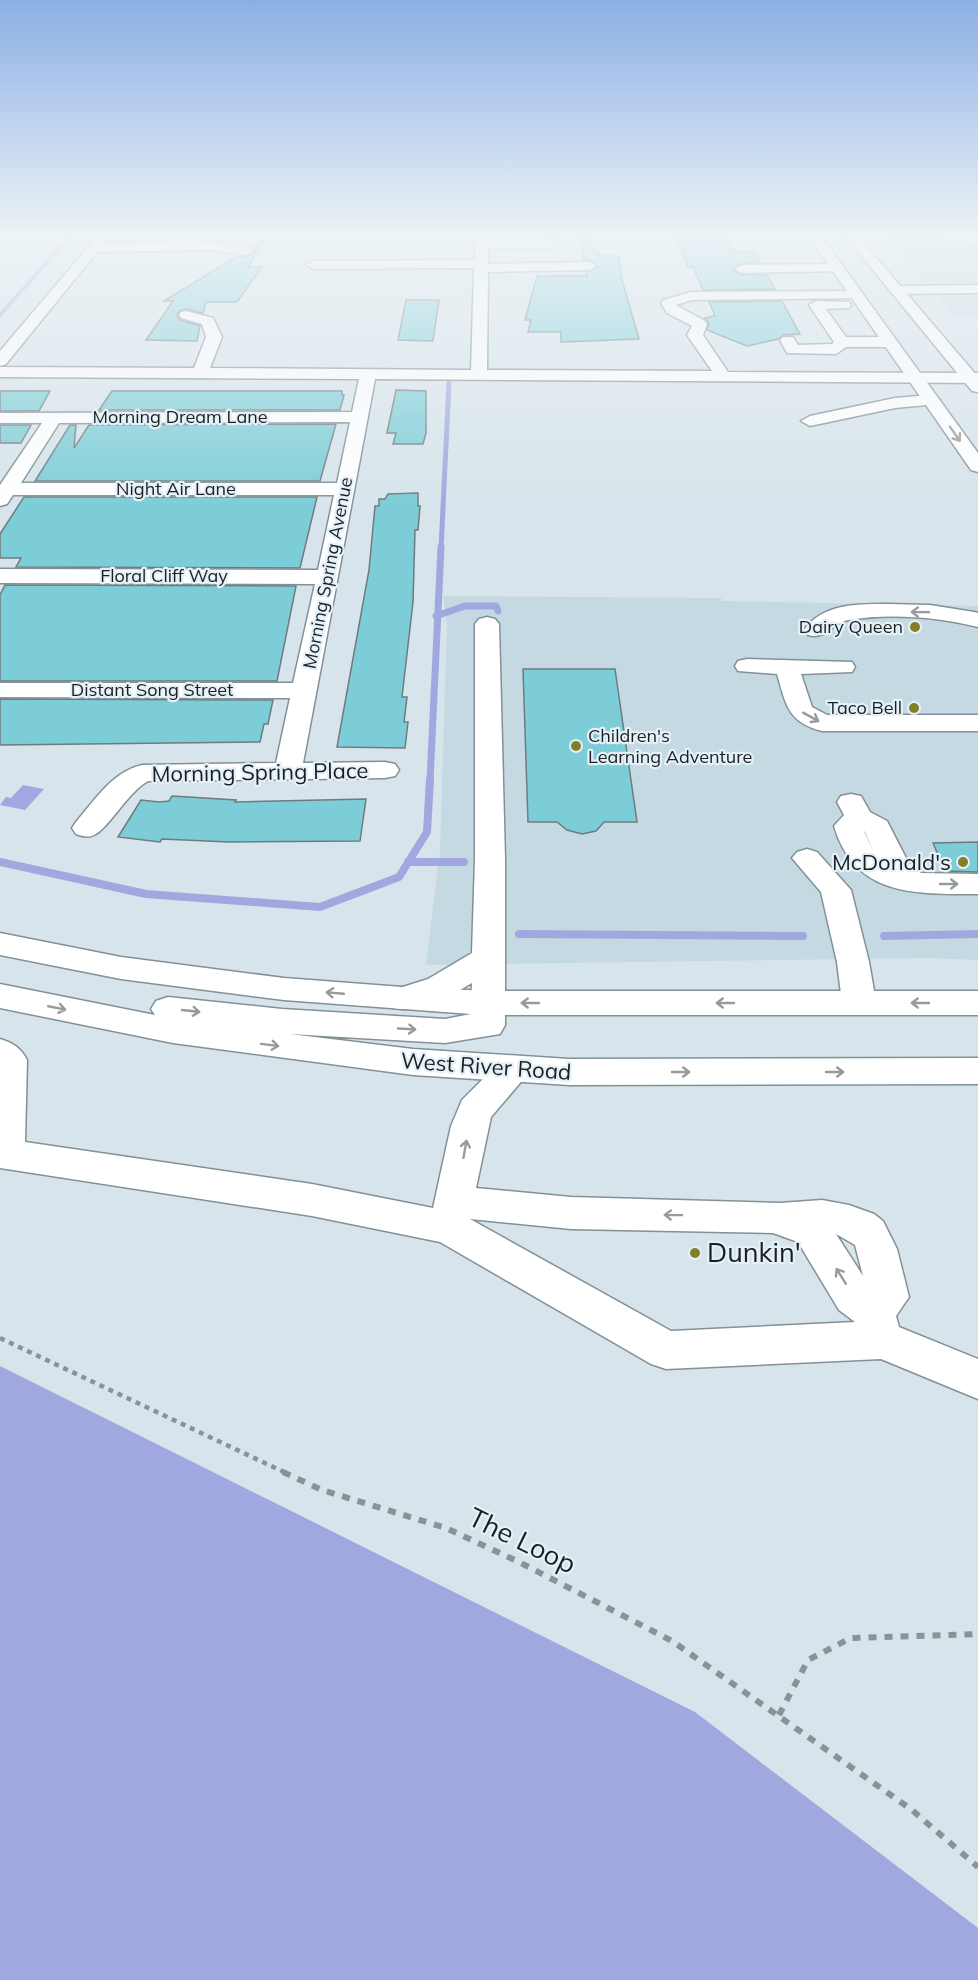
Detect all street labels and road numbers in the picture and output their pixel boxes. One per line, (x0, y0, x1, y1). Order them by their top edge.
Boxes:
street label: Morning Dream Lane (92, 405, 268, 428)
street label: Morning Spring Avenue (298, 475, 357, 671)
street label: Night Air Lane (116, 477, 236, 500)
street label: Floral Cliff Way (100, 564, 228, 587)
street label: Distant Song Street (71, 678, 233, 701)
street label: Morning Spring Place (151, 756, 369, 788)
street label: West River Road (400, 1046, 572, 1086)
street label: The Loop (463, 1500, 582, 1581)

